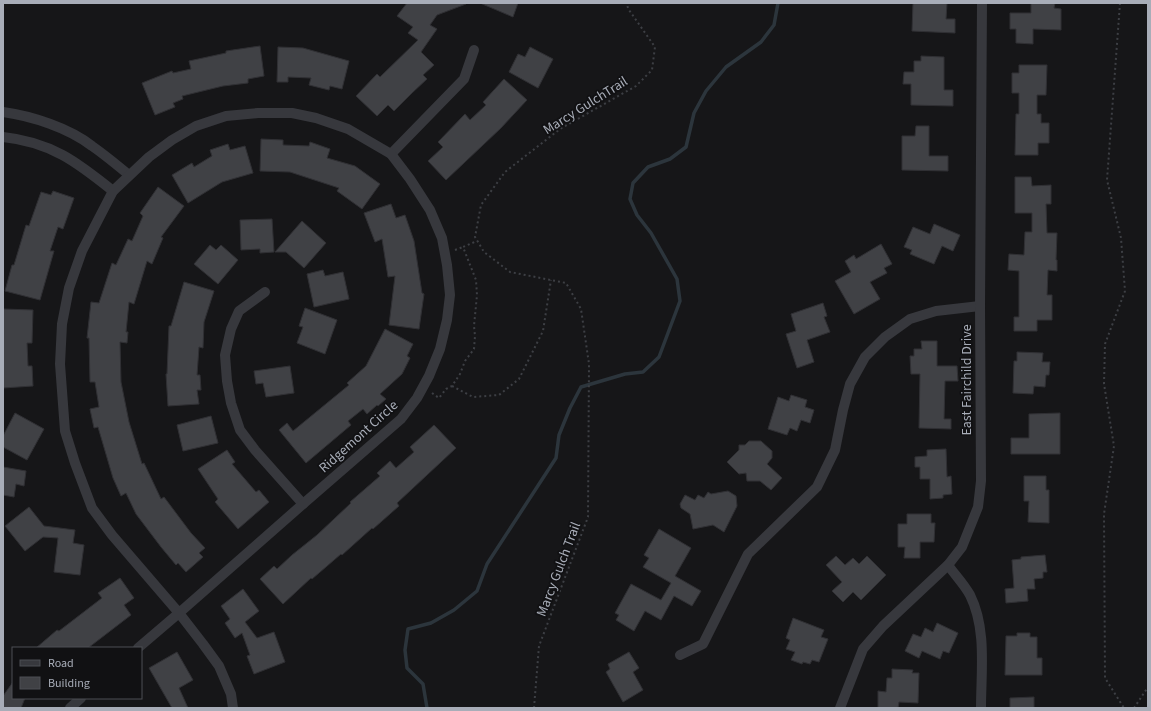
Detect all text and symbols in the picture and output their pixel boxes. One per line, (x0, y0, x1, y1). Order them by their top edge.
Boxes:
street label: Marcy GulchTrail (539, 72, 632, 140)
street label: East Fairchild Drive (957, 324, 977, 436)
street label: Ridgemont Circle (315, 396, 403, 478)
street label: Marcy Gulch Trail (532, 519, 586, 620)
legend (12, 647, 142, 699)
text: Road (48, 655, 74, 672)
text: Building (48, 675, 90, 692)

